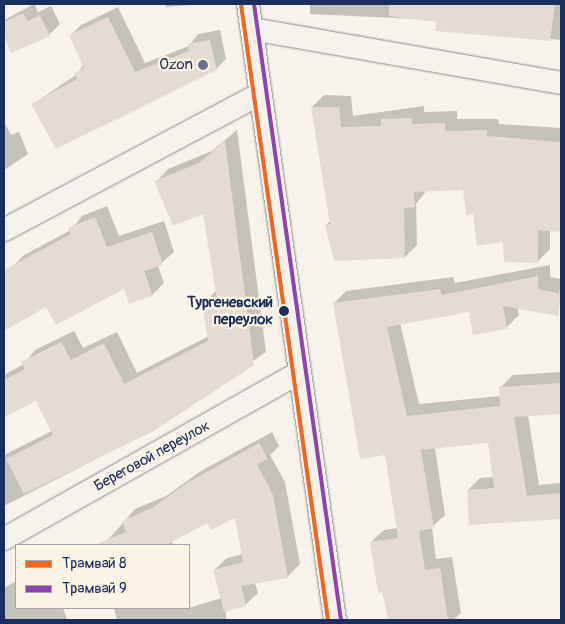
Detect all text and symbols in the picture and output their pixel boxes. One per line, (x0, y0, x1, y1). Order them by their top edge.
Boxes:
place label: Ozon (159, 56, 193, 74)
marker: Ozon (197, 59, 209, 71)
place label: Тургеневский переулок (187, 293, 273, 328)
marker: Тургеневский переулок (277, 304, 291, 318)
street label: Береговой переулок (91, 417, 213, 495)
legend (15, 544, 190, 609)
text: Трамвай 8 (62, 554, 127, 573)
text: Трамвай 9 (62, 579, 127, 598)

